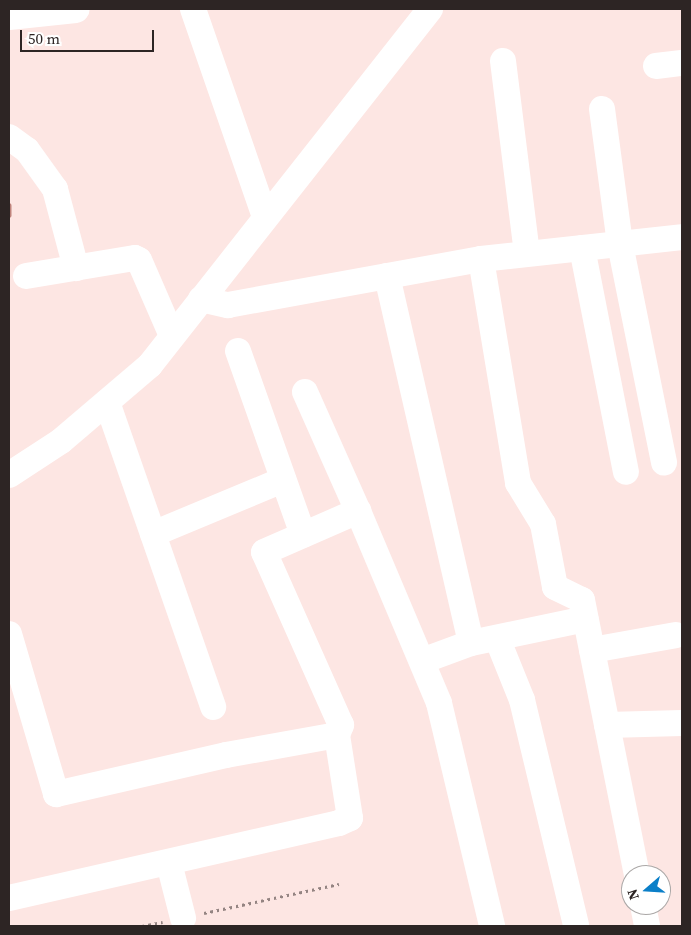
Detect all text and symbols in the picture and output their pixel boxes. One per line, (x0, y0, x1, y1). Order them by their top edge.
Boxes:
scale bar (22, 20, 156, 52)
text: 50 m (28, 28, 60, 49)
north arrow (621, 865, 671, 915)
text: N (622, 886, 644, 903)

